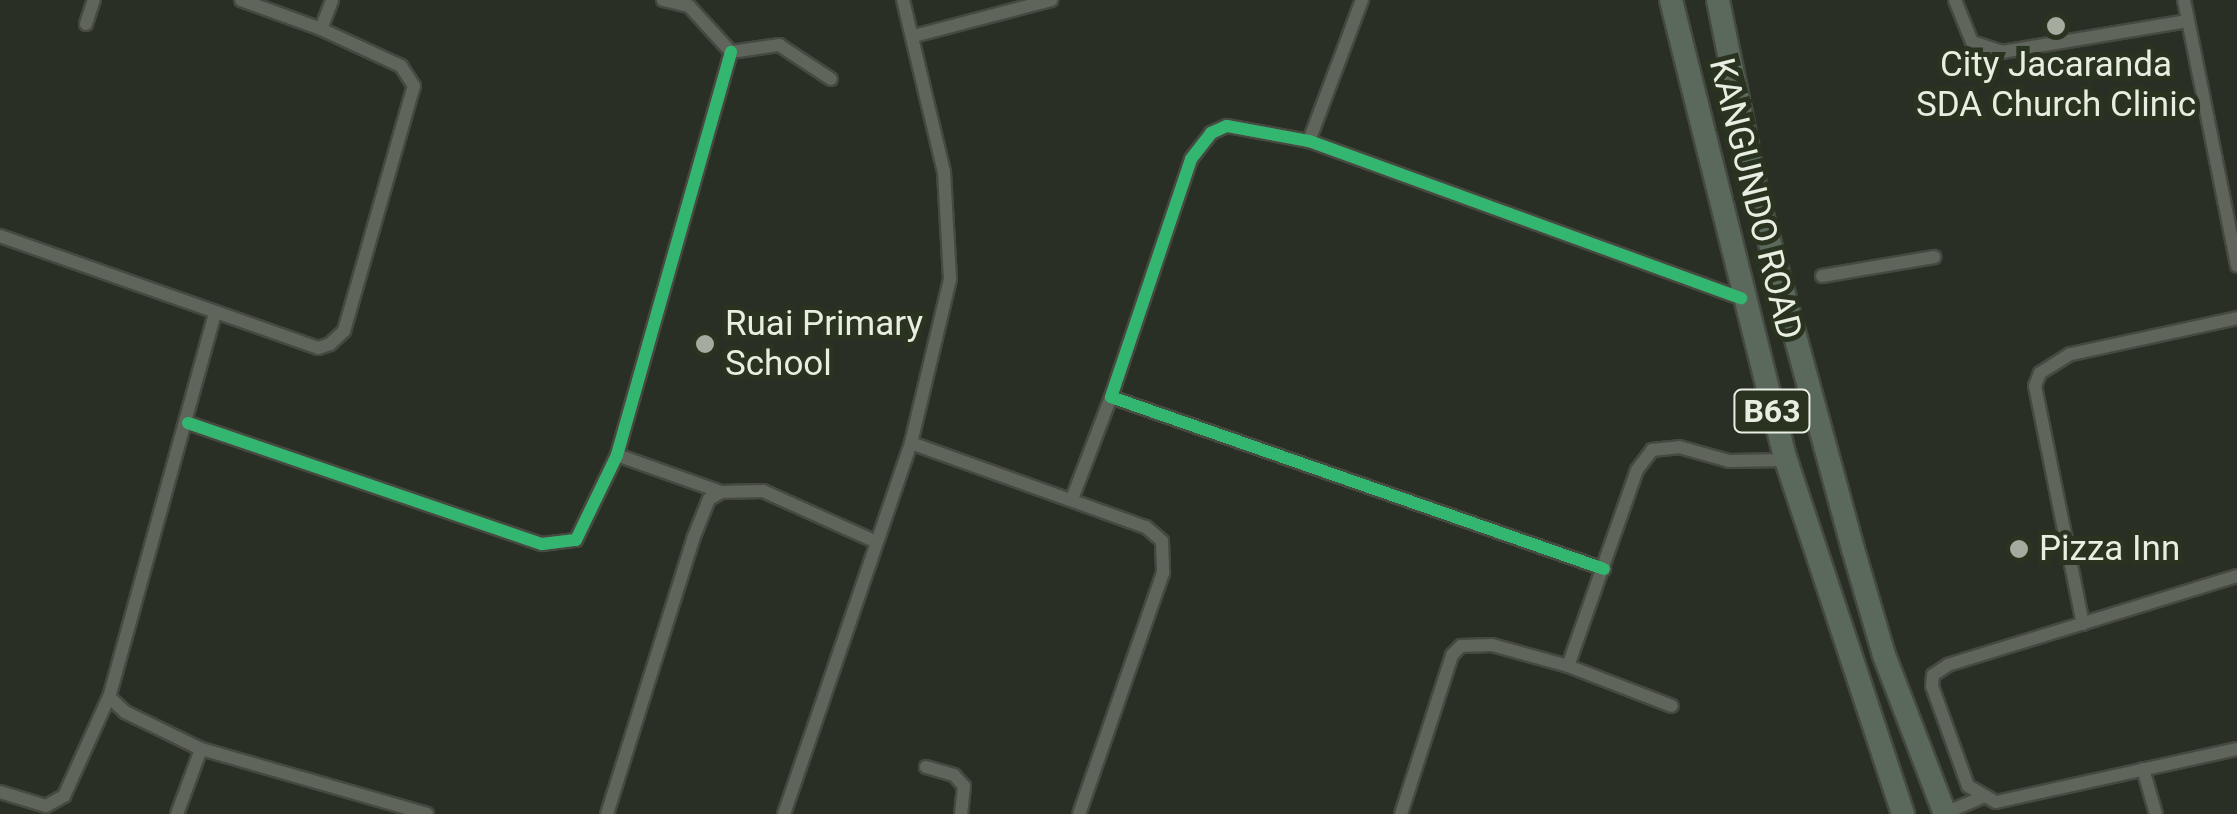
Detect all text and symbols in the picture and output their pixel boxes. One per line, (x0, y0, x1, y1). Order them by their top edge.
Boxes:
marker: City Jacaranda SDA Church Clinic (2043, 13, 2069, 39)
place label: City Jacaranda SDA Church Clinic (1916, 44, 2196, 126)
street label: KANGUNDO ROAD (1700, 54, 1810, 344)
place label: Ruai Primary School (725, 303, 923, 385)
marker: Ruai Primary School (694, 333, 716, 355)
road number: B63 (1732, 384, 1812, 438)
place label: Pizza Inn (2039, 528, 2180, 570)
marker: Pizza Inn (2008, 538, 2030, 560)

